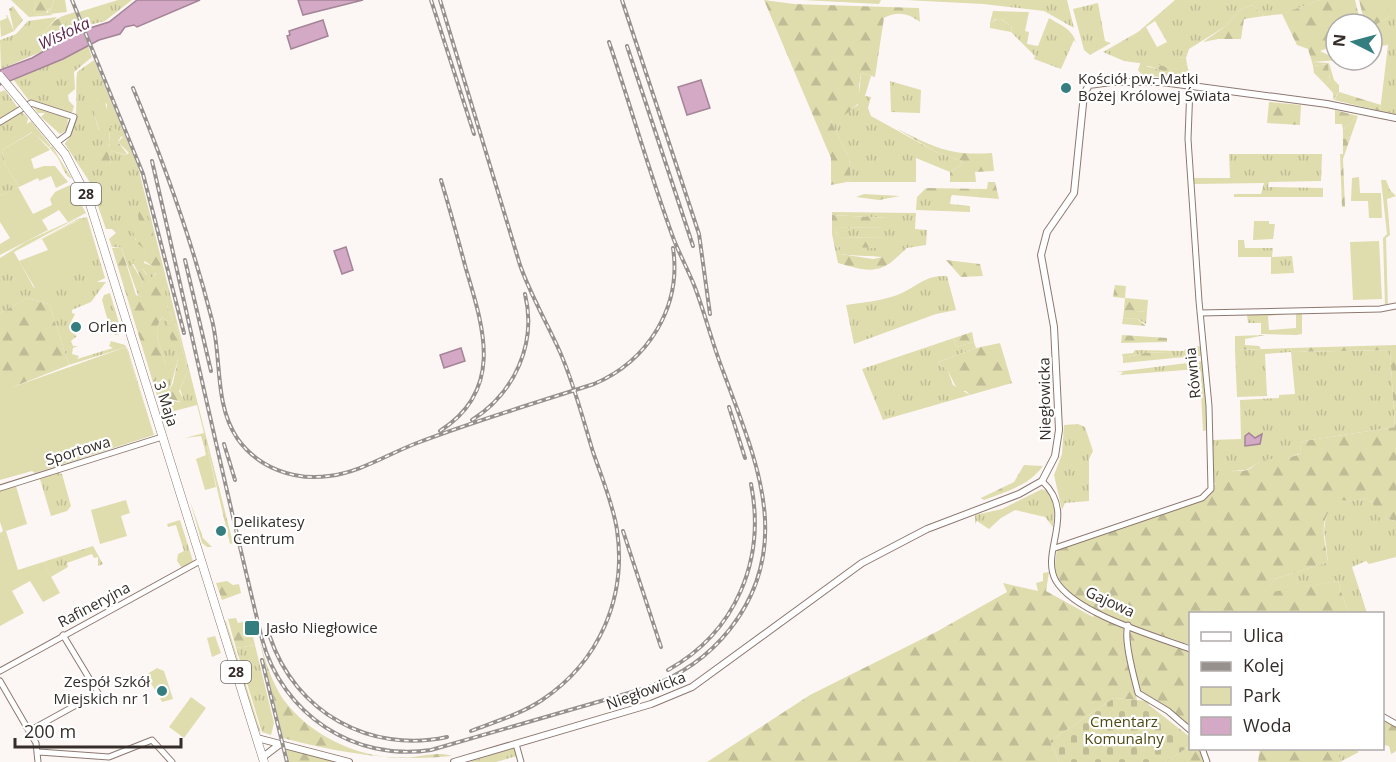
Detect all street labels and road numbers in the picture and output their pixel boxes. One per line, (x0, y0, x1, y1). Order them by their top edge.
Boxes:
road number: 28 (71, 183, 101, 205)
street label: Równia (1179, 347, 1205, 400)
street label: Niegłowicka (1033, 357, 1055, 441)
street label: 3 Maja (150, 379, 184, 429)
street label: Sportowa (43, 431, 113, 469)
street label: Rafineryjna (54, 577, 133, 631)
street label: Gajowa (1083, 581, 1138, 621)
road number: 28 (221, 661, 251, 683)
street label: Niegłowicka (603, 666, 688, 714)

